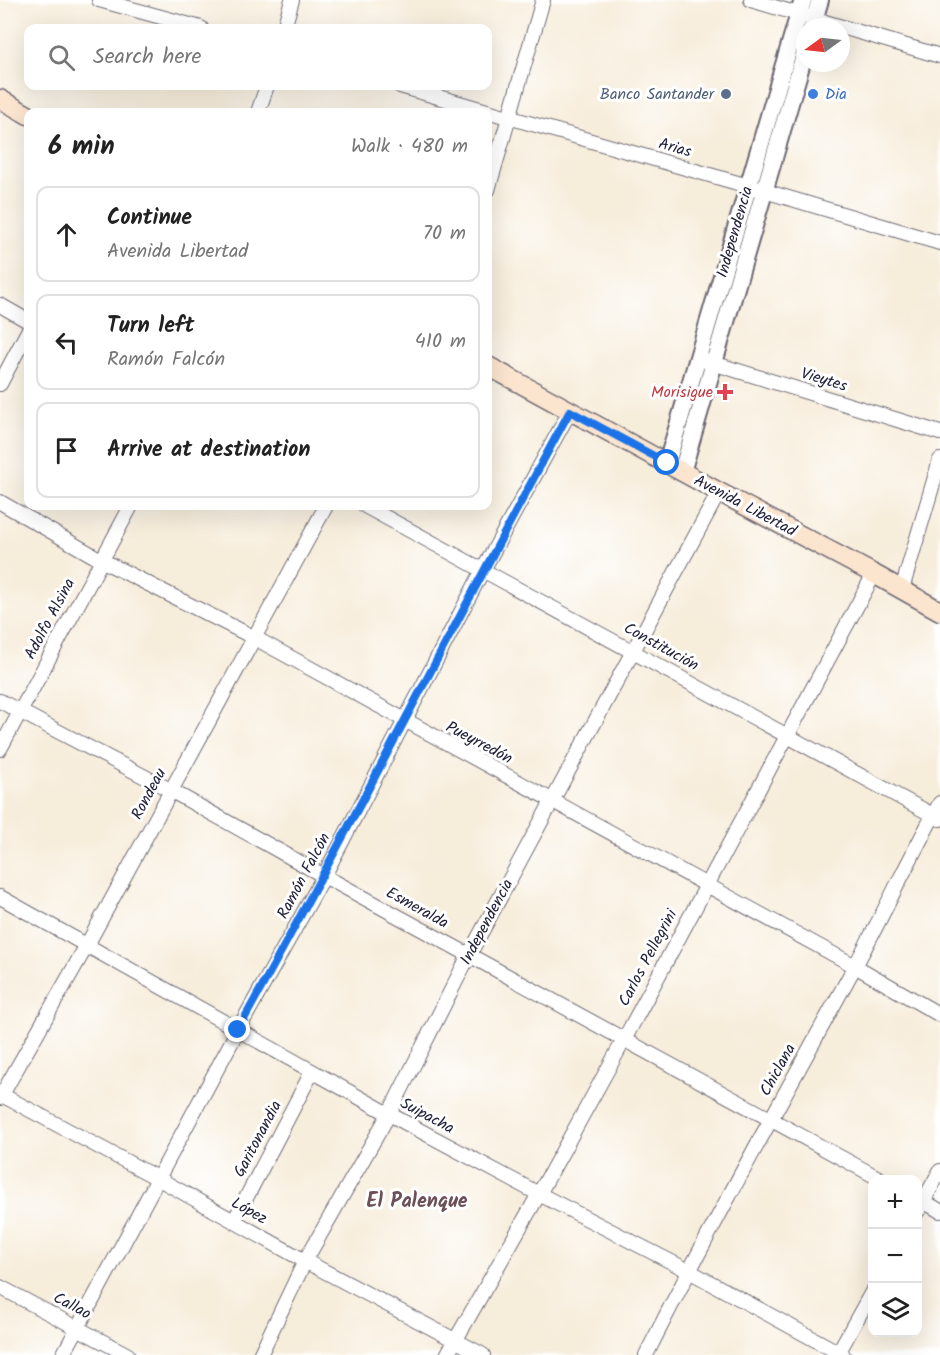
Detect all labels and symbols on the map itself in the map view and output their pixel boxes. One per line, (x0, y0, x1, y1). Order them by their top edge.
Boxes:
north arrow (796, 18, 850, 72)
place label: Banco Santander (600, 82, 716, 107)
place label: Dia (825, 82, 847, 107)
marker: Banco Santander (719, 87, 733, 101)
marker: Dia (806, 87, 820, 101)
street label: Arias (656, 131, 695, 165)
street label: Independencia (710, 183, 760, 281)
street label: Vieytes (798, 361, 850, 399)
place label: Morisigue (651, 380, 713, 405)
marker: Morisigue (718, 385, 732, 399)
route start (653, 449, 679, 475)
street label: Avenida Libertad (689, 468, 802, 544)
street label: Adolfo Alsina (18, 574, 82, 664)
street label: Constitución (619, 616, 703, 678)
street label: Pueyrredón (441, 715, 517, 771)
street label: Rondeau (125, 763, 173, 824)
street label: Ramón Falcón (271, 828, 337, 924)
street label: Independencia (454, 875, 520, 969)
street label: Esmeralda (381, 881, 453, 935)
street label: Carlos Pellegrini (612, 904, 685, 1011)
route end (224, 1016, 250, 1042)
street label: Chiclana (753, 1039, 803, 1101)
street label: Suipacha (395, 1091, 459, 1141)
street label: Garitonandia (227, 1096, 289, 1182)
district label: El Palenque (366, 1186, 468, 1218)
street label: López (226, 1191, 272, 1231)
street label: Callao (49, 1286, 95, 1326)

